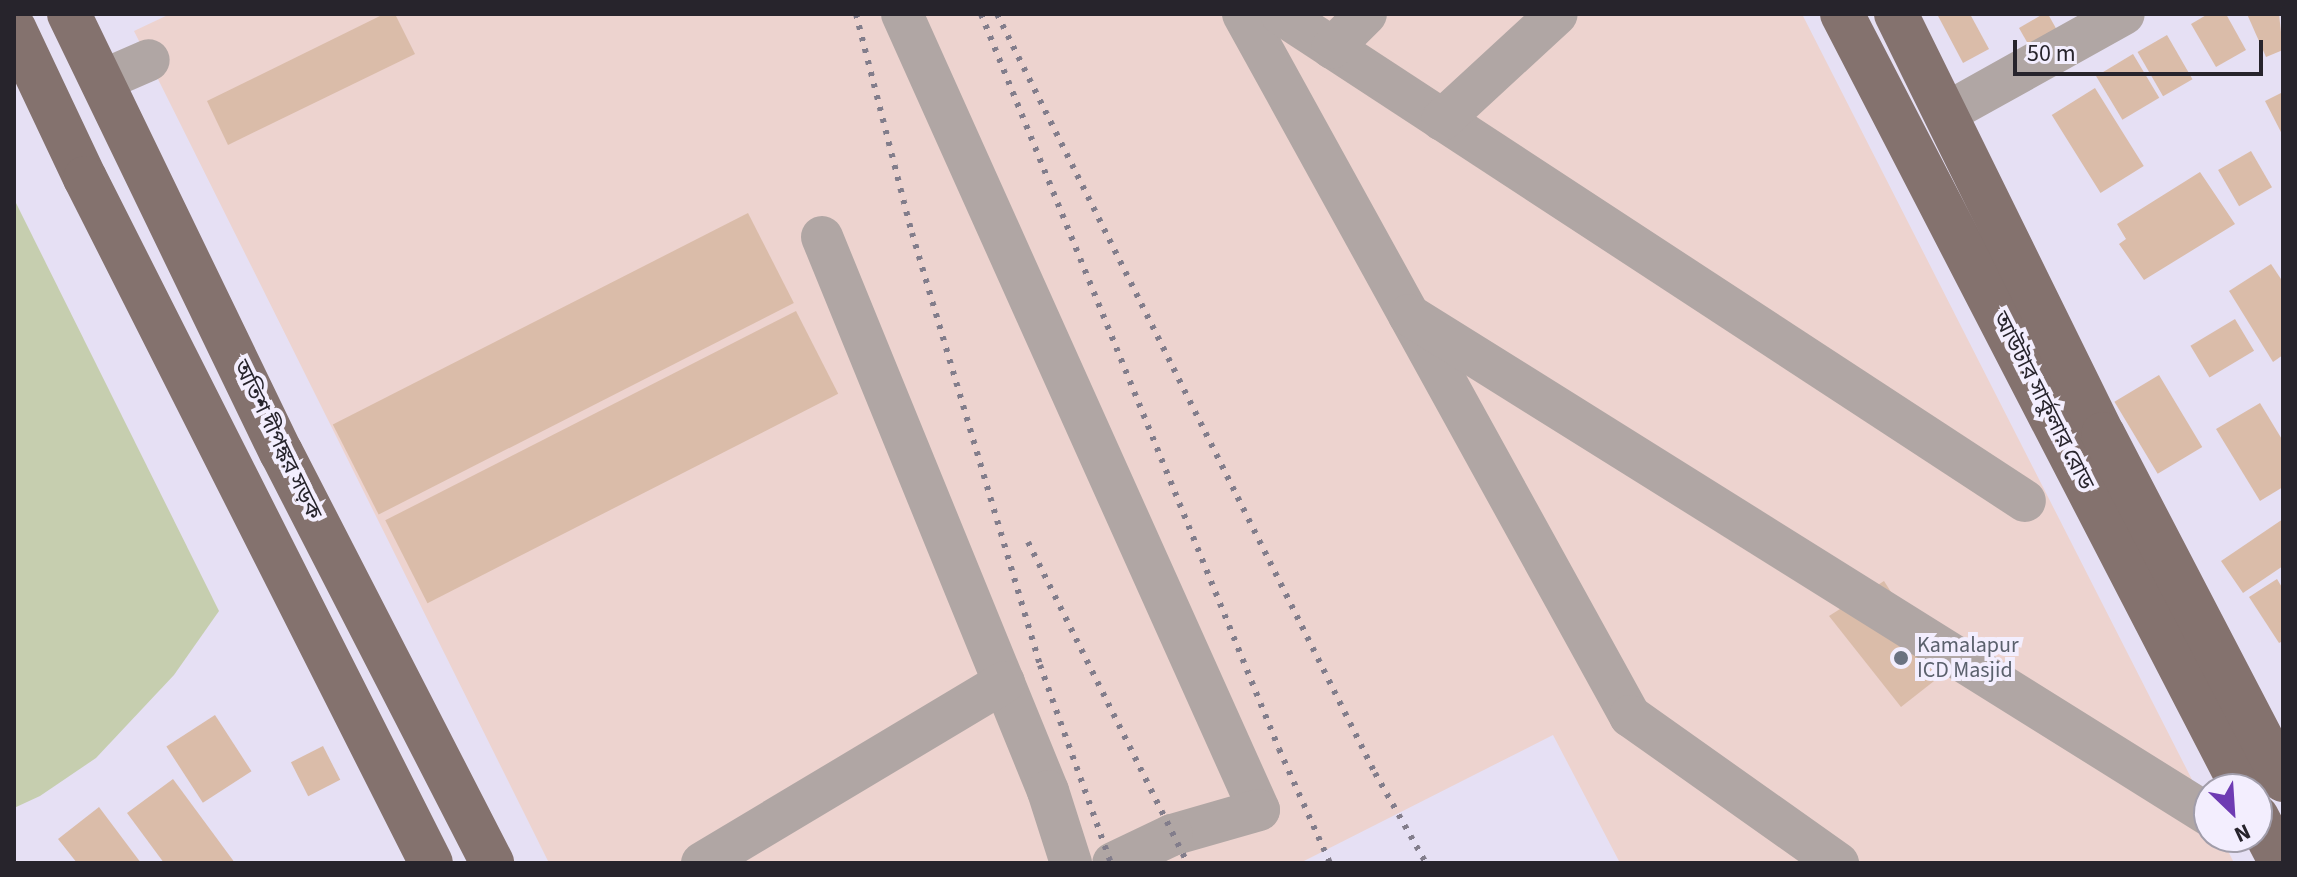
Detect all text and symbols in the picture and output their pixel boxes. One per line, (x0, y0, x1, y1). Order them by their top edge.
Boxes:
scale bar (2017, 24, 2267, 74)
text: 50 m (2027, 36, 2076, 71)
street label: আউটার সার্কুলার রোড (1987, 308, 2099, 494)
street label: অতিশ দীপঙ্কর সড়ক (227, 356, 327, 524)
place label: Kamalapur ICD Masjid (1917, 632, 2019, 684)
marker: Kamalapur ICD Masjid (1892, 649, 1910, 667)
north arrow (2193, 773, 2273, 853)
text: N (2229, 815, 2256, 851)

